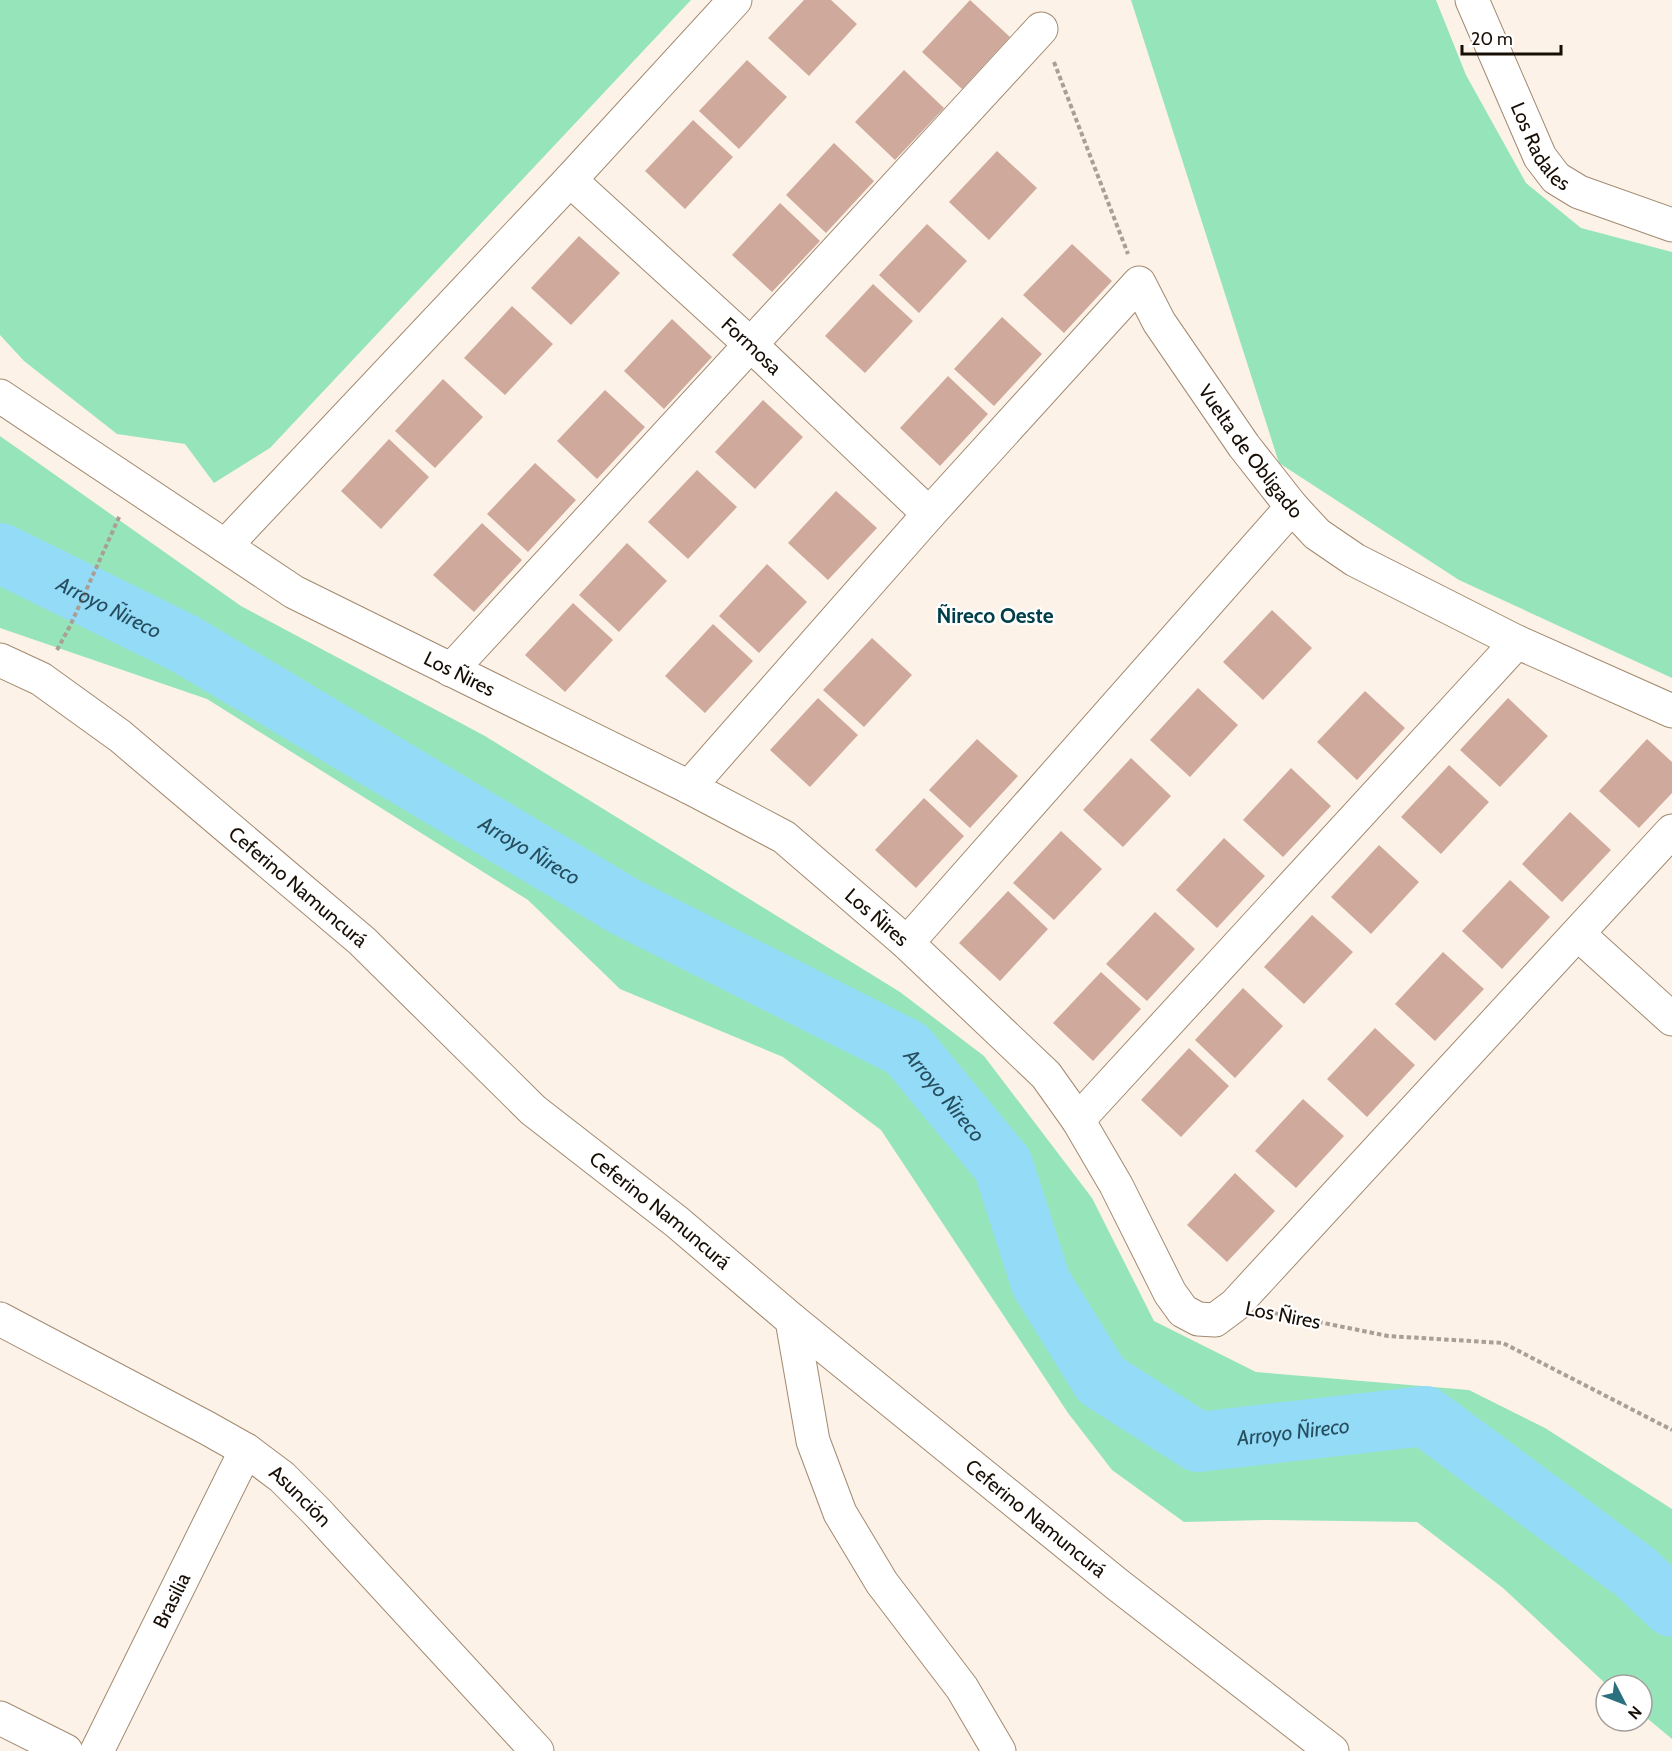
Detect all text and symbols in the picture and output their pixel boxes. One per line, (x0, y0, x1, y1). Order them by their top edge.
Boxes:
scale bar (1462, 18, 1561, 56)
text: 20 m (1471, 28, 1513, 50)
street label: Los Radales (1506, 98, 1574, 196)
street label: Formosa (717, 312, 787, 380)
street label: Vuelta de Obligado (1193, 380, 1308, 523)
water label: Arroyo Ñireco (52, 570, 166, 643)
district label: Ñireco Oeste (936, 603, 1054, 628)
street label: Los Ñires (420, 646, 499, 701)
water label: Arroyo Ñireco (474, 810, 585, 890)
street label: Ceferino Namuncurá (224, 821, 373, 953)
street label: Los Ñires (840, 883, 914, 951)
water label: Arroyo Ñireco (899, 1042, 991, 1146)
street label: Ceferino Namuncurá (585, 1146, 736, 1275)
street label: Los Ñires (1243, 1296, 1323, 1334)
water label: Arroyo Ñireco (1234, 1412, 1351, 1450)
street label: Ceferino Namuncurá (961, 1454, 1111, 1583)
street label: Asunción (265, 1460, 336, 1532)
street label: Brasilia (148, 1568, 195, 1632)
north arrow (1594, 1673, 1654, 1733)
text: N (1624, 1702, 1646, 1723)

